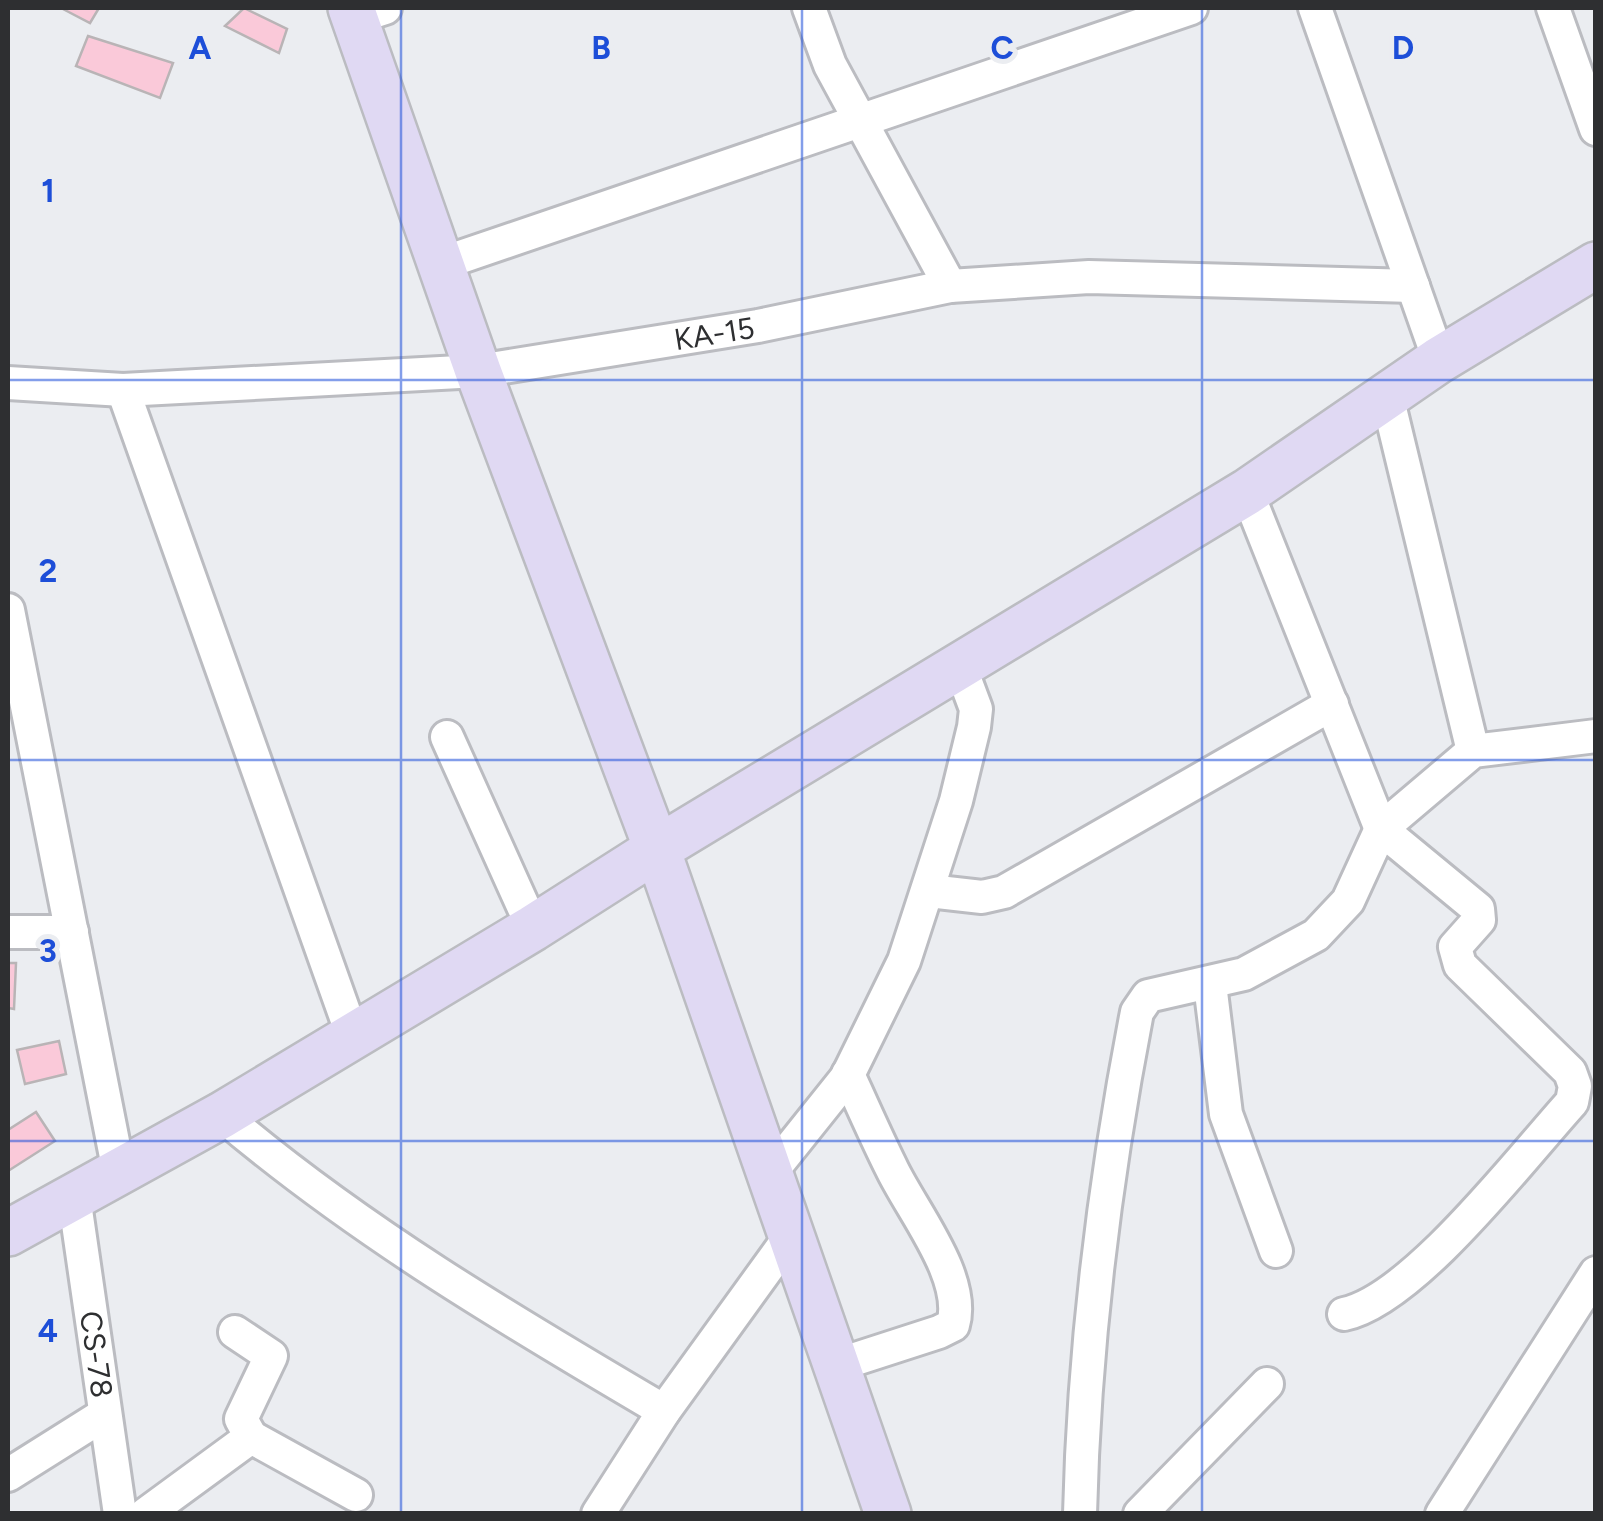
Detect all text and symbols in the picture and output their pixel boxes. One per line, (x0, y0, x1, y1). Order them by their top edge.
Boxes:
text: A (189, 29, 212, 67)
text: B (591, 29, 611, 67)
text: C (990, 29, 1014, 67)
text: D (1392, 29, 1414, 67)
text: 1 (41, 172, 55, 210)
street label: KA-15 (671, 308, 757, 358)
text: 2 (39, 552, 57, 590)
text: 3 (39, 932, 57, 970)
street label: CS-78 (72, 1309, 121, 1400)
text: 4 (38, 1312, 58, 1350)

